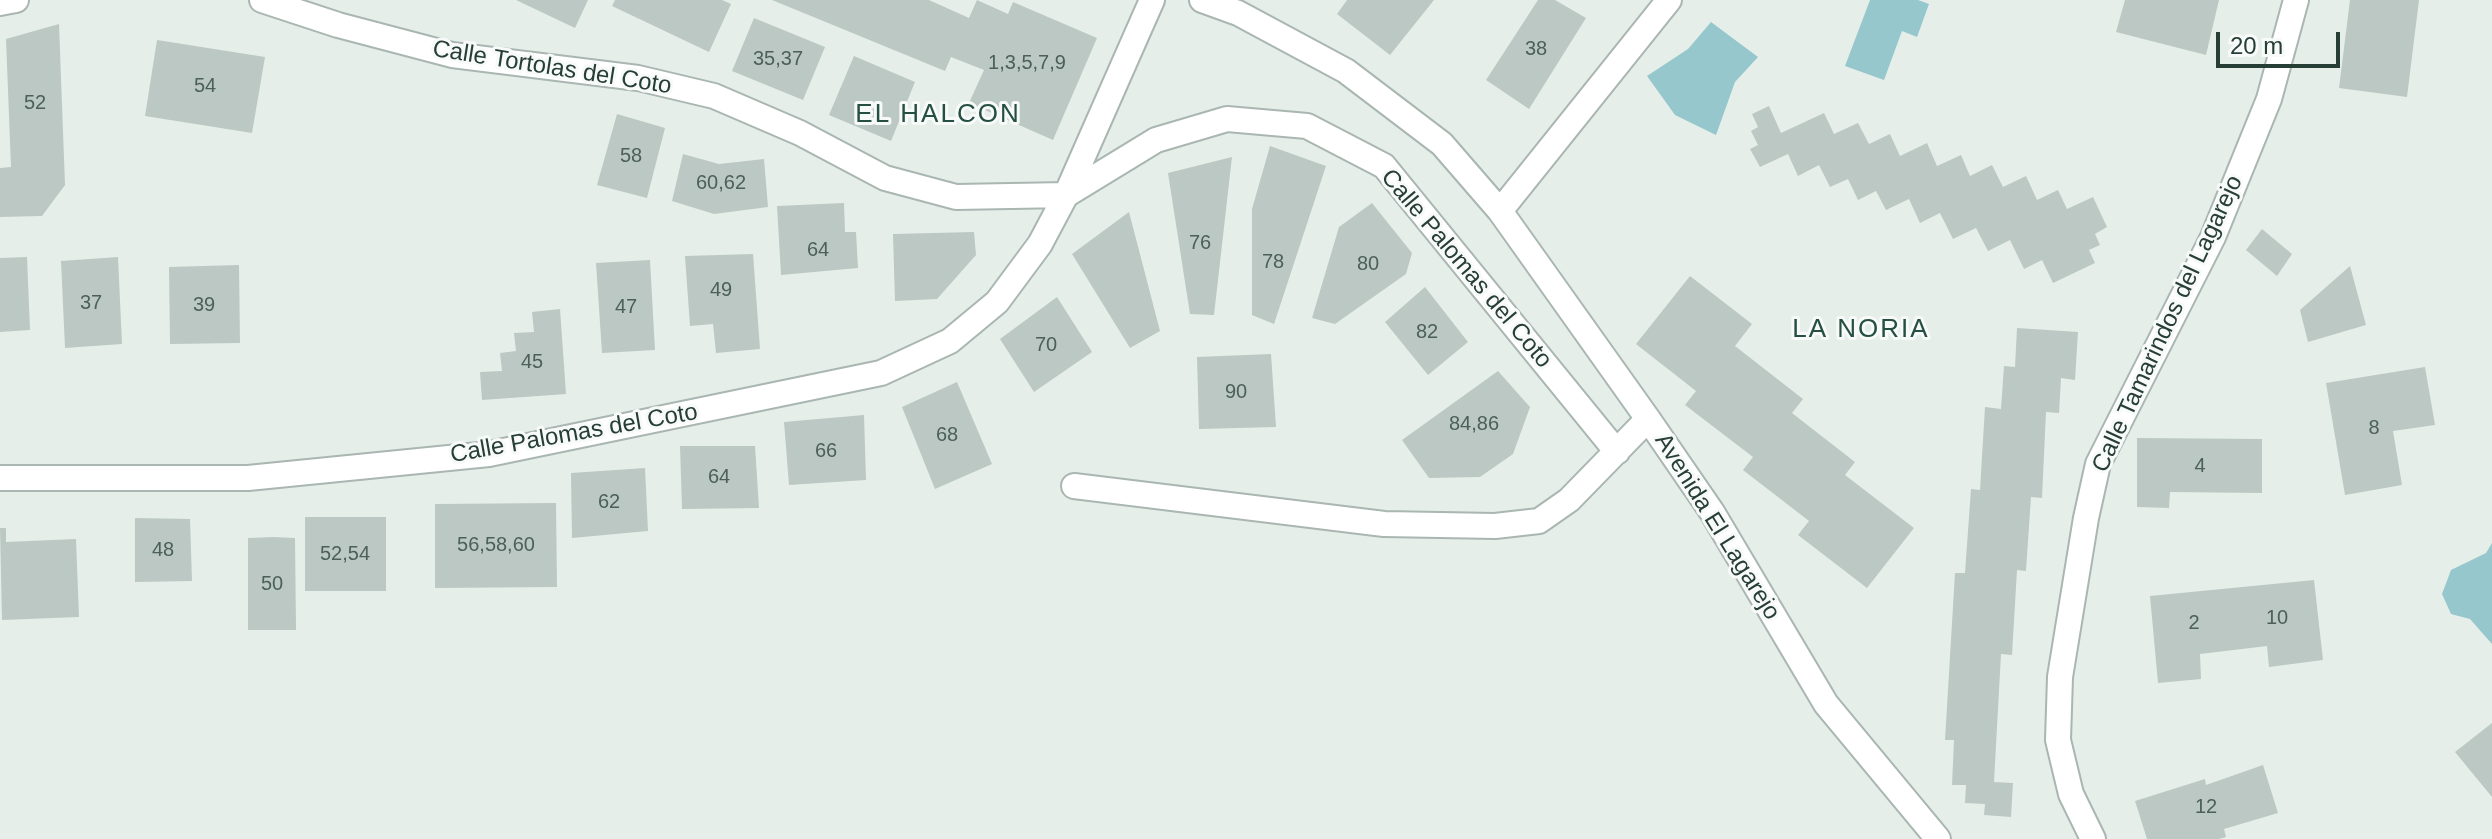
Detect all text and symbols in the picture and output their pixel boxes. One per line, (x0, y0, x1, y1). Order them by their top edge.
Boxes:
scale bar (2220, 16, 2344, 66)
text: 20 m (2230, 32, 2283, 59)
street label: Calle Tortolas del Coto (431, 35, 673, 101)
house number: 38 (1525, 37, 1547, 61)
house number: 35,37 (753, 47, 803, 71)
house number: 1,3,5,7,9 (988, 51, 1066, 75)
house number: 54 (194, 74, 216, 98)
house number: 52 (24, 91, 46, 115)
district label: EL HALCON (855, 99, 1021, 131)
house number: 58 (620, 144, 642, 168)
street label: Calle Palomas del Coto (1374, 164, 1558, 374)
house number: 60,62 (696, 171, 746, 195)
street label: Calle Tamarindos del Lagarejo (2086, 171, 2250, 477)
house number: 76 (1189, 231, 1211, 255)
house number: 64 (807, 238, 829, 262)
house number: 78 (1262, 250, 1284, 274)
house number: 80 (1357, 252, 1379, 276)
house number: 49 (710, 278, 732, 302)
house number: 37 (80, 291, 102, 315)
house number: 39 (193, 293, 215, 317)
house number: 47 (615, 295, 637, 319)
district label: LA NORIA (1792, 314, 1930, 346)
house number: 82 (1416, 320, 1438, 344)
house number: 70 (1035, 333, 1057, 357)
house number: 45 (521, 350, 543, 374)
house number: 90 (1225, 380, 1247, 404)
street label: Calle Palomas del Coto (448, 398, 700, 470)
house number: 84,86 (1449, 412, 1499, 436)
house number: 8 (2368, 416, 2380, 440)
house number: 68 (936, 423, 958, 447)
street label: Avenida El Lagarejo (1648, 428, 1786, 626)
house number: 66 (815, 439, 837, 463)
house number: 4 (2194, 454, 2206, 478)
house number: 64 (708, 465, 730, 489)
house number: 62 (598, 490, 620, 514)
house number: 56,58,60 (457, 533, 535, 557)
house number: 48 (152, 538, 174, 562)
house number: 52,54 (320, 542, 370, 566)
house number: 50 (261, 572, 283, 596)
house number: 10 (2266, 606, 2288, 630)
house number: 2 (2188, 611, 2200, 635)
house number: 12 (2195, 795, 2217, 819)

